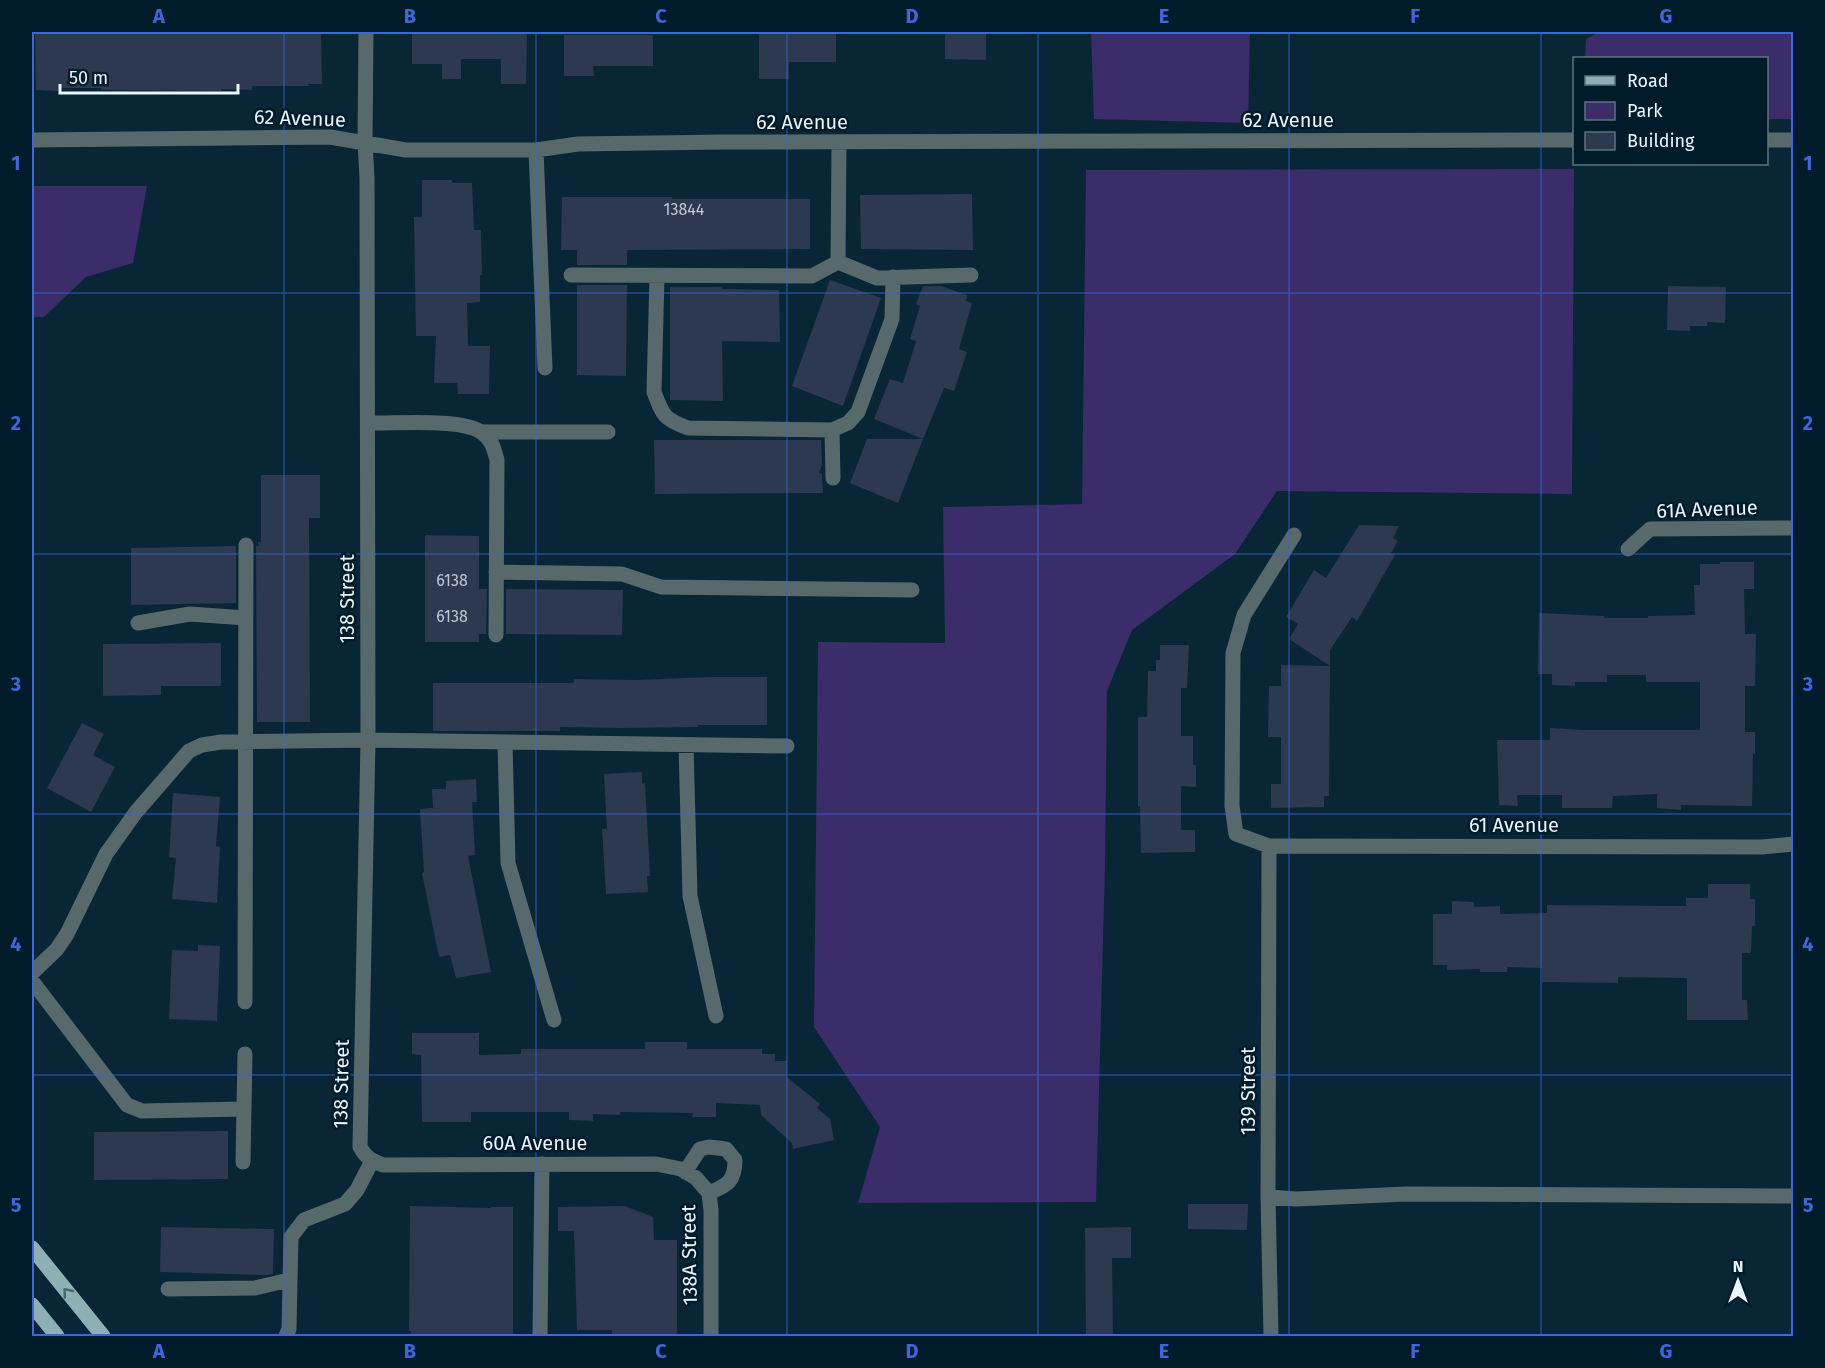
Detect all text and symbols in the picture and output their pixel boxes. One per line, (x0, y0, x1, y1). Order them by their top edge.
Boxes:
text: A (152, 4, 166, 28)
text: B (404, 4, 416, 28)
text: C (655, 4, 667, 28)
text: D (905, 4, 919, 28)
text: E (1159, 4, 1169, 28)
text: F (1410, 4, 1420, 28)
text: G (1660, 4, 1672, 28)
scale bar (60, 57, 238, 95)
legend (1573, 57, 1768, 165)
text: 50 m (69, 67, 108, 89)
text: Road (1627, 70, 1669, 92)
text: Park (1627, 100, 1663, 122)
street label: 62 Avenue (254, 104, 346, 132)
street label: 62 Avenue (1242, 108, 1334, 132)
street label: 62 Avenue (756, 110, 848, 134)
text: Building (1627, 130, 1695, 152)
text: 1 (11, 151, 21, 175)
text: 1 (1803, 151, 1813, 175)
house number: 13844 (664, 200, 705, 219)
text: 2 (11, 411, 21, 435)
text: 2 (1803, 411, 1813, 435)
street label: 61A Avenue (1656, 495, 1758, 523)
street label: 138 Street (335, 554, 359, 644)
house number: 6138 (436, 571, 468, 590)
house number: 6138 (436, 607, 468, 626)
text: 3 (10, 672, 21, 696)
text: 3 (1802, 672, 1813, 696)
street label: 61 Avenue (1469, 813, 1559, 837)
text: 4 (10, 932, 22, 956)
text: 4 (1802, 932, 1814, 956)
street label: 138 Street (328, 1038, 354, 1129)
street label: 139 Street (1236, 1046, 1260, 1135)
street label: 60A Avenue (483, 1131, 587, 1155)
text: 5 (11, 1193, 22, 1217)
text: 5 (1803, 1193, 1814, 1217)
street label: 138A Street (676, 1204, 702, 1306)
north arrow (1708, 1251, 1768, 1311)
text: N (1733, 1257, 1743, 1276)
one-way arrow (64, 1288, 75, 1299)
text: A (152, 1339, 166, 1363)
text: B (404, 1339, 416, 1363)
text: C (655, 1339, 667, 1363)
text: D (905, 1339, 919, 1363)
text: E (1159, 1339, 1169, 1363)
text: F (1410, 1339, 1420, 1363)
text: G (1660, 1339, 1672, 1363)

